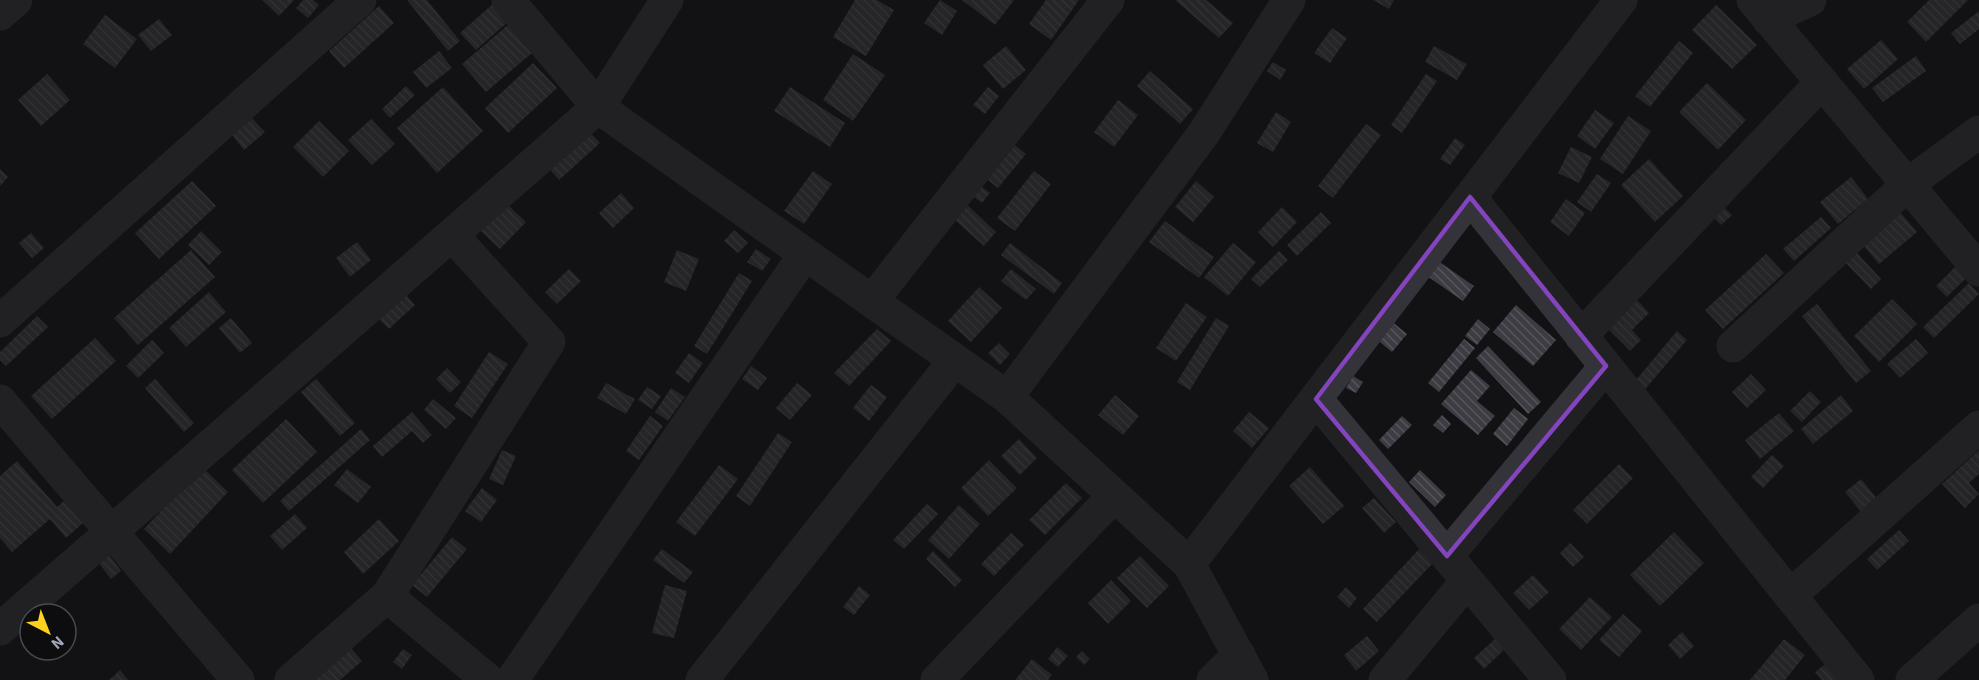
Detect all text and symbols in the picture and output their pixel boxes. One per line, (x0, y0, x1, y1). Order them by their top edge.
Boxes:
north arrow (18, 602, 78, 662)
text: N (46, 631, 69, 654)

